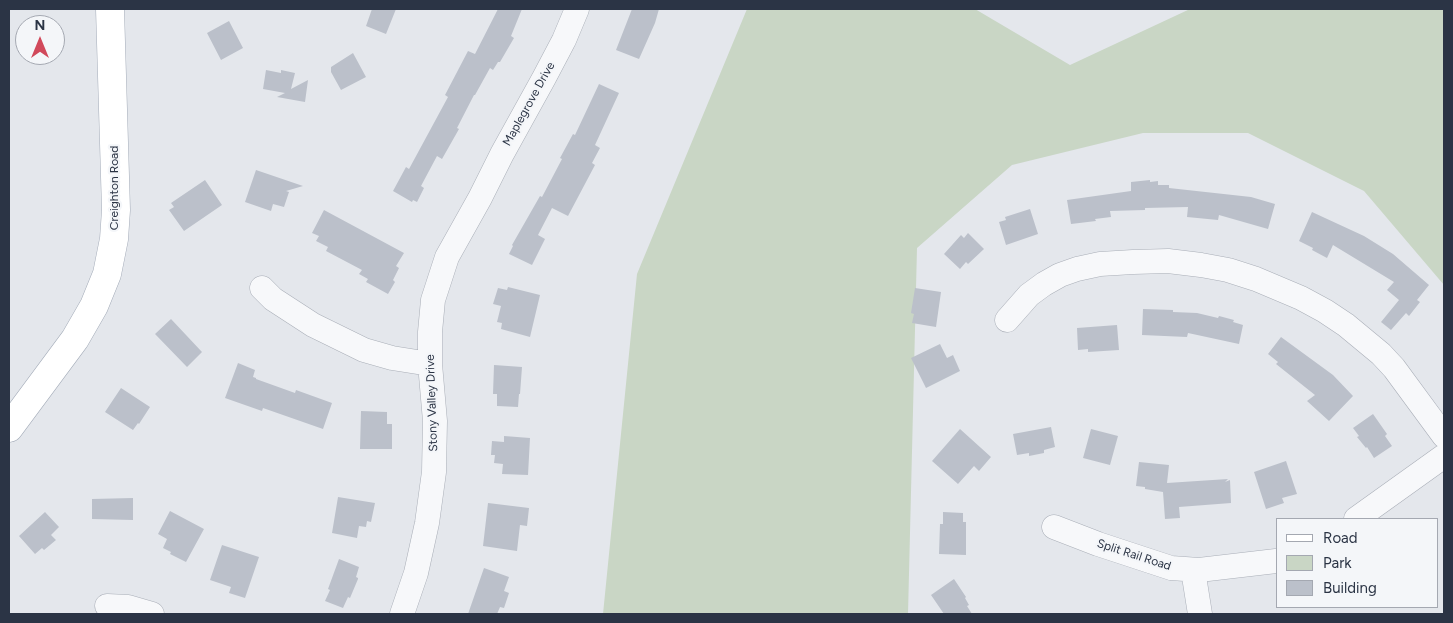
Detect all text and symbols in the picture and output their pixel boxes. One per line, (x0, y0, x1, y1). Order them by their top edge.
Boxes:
north arrow (15, 15, 65, 65)
text: N (35, 17, 45, 34)
street label: Maplegrove Drive (500, 59, 558, 149)
street label: Creighton Road (107, 146, 121, 230)
street label: Stony Valley Drive (423, 354, 441, 452)
legend (1276, 518, 1438, 608)
text: Road (1323, 529, 1358, 547)
street label: Split Rail Road (1095, 536, 1173, 574)
text: Park (1323, 554, 1352, 572)
text: Building (1323, 579, 1377, 597)

